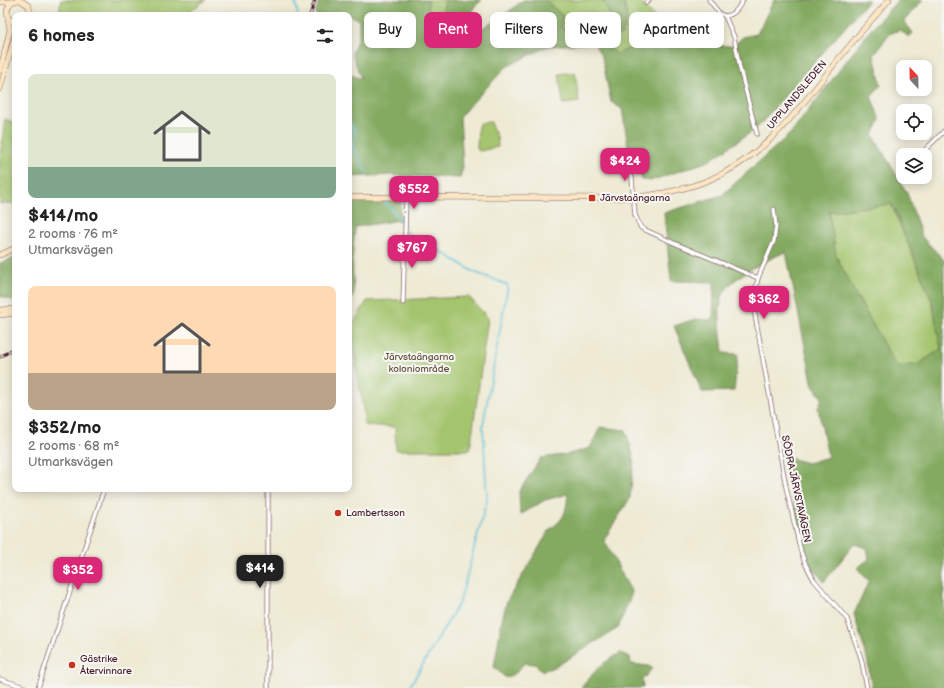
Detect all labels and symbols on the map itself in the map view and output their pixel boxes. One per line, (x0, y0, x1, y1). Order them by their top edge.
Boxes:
street label: UPPLANDSLEDEN (765, 58, 829, 132)
north arrow (896, 60, 932, 96)
pin: $424 (601, 148, 649, 182)
pin: $552 (390, 176, 438, 210)
place label: Järvstaängarna (600, 192, 670, 204)
marker: Järvstaängarna (587, 193, 597, 203)
pin: $767 (388, 235, 436, 269)
pin: $362 (740, 286, 788, 320)
park label: Järvstaängarna koloniområde (384, 351, 454, 375)
street label: SÖDRA JÄRVSTAVÄGEN (779, 434, 813, 544)
place label: Lambertsson (346, 507, 405, 519)
marker: Lambertsson (333, 508, 343, 518)
pin: $414 (236, 555, 284, 589)
pin: $352 (54, 557, 102, 591)
place label: Gästrike Återvinnare (80, 653, 132, 677)
marker: Gästrike Återvinnare (67, 660, 77, 670)

